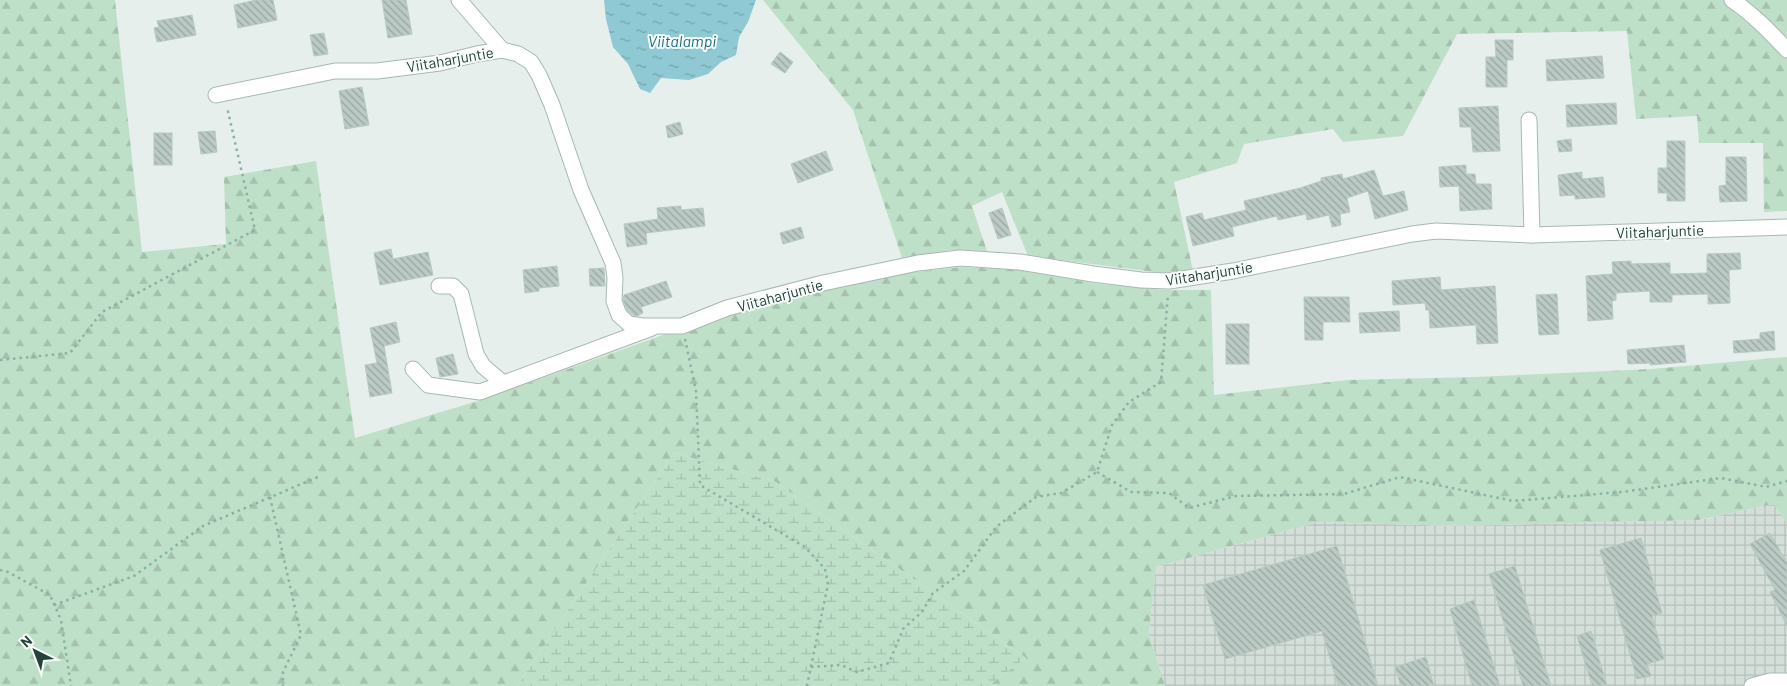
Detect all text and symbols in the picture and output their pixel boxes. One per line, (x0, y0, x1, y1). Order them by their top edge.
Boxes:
water label: Viitalampi (648, 31, 716, 50)
street label: Viitaharjuntie (405, 43, 495, 75)
street label: Viitaharjuntie (1616, 220, 1704, 242)
street label: Viitaharjuntie (1164, 257, 1254, 289)
street label: Viitaharjuntie (735, 275, 825, 315)
north arrow (10, 626, 60, 676)
text: N (17, 632, 35, 650)

